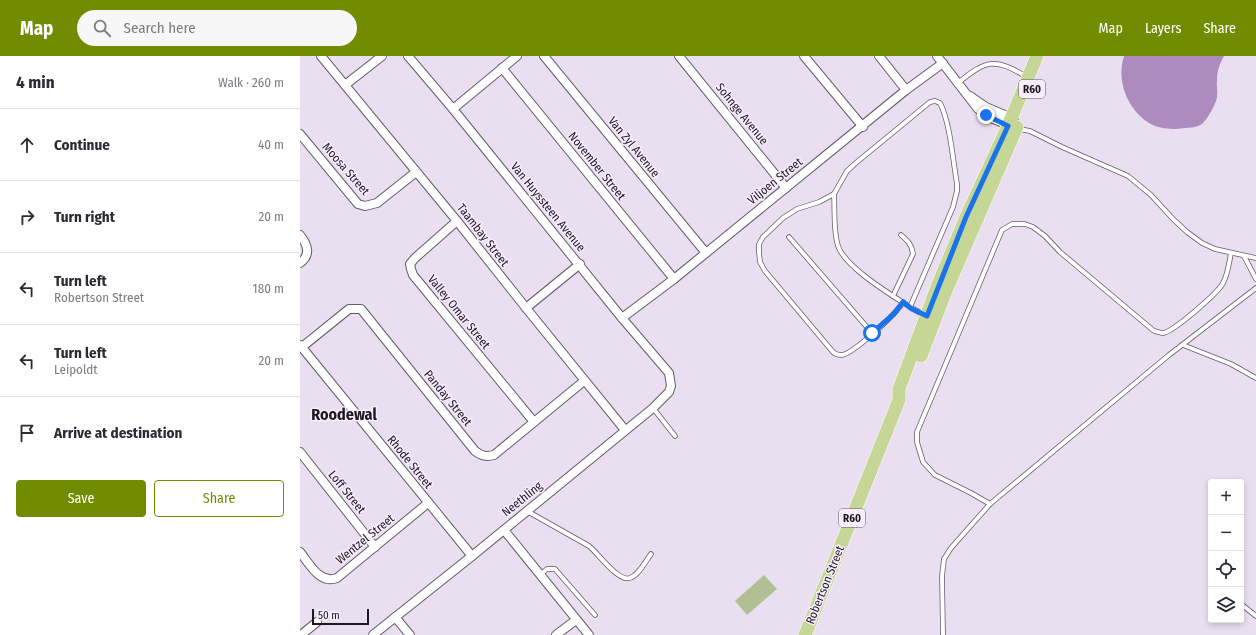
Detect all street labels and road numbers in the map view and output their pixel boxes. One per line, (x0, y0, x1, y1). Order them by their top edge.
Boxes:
street label: Sohnge Avenue (713, 80, 771, 148)
road number: R60 (1019, 80, 1045, 98)
street label: Van Zyl Avenue (605, 114, 663, 180)
street label: November Street (565, 129, 629, 203)
street label: Moosa Street (320, 140, 372, 198)
street label: Viljoen Street (745, 155, 805, 207)
street label: Van Huyssteen Avenue (508, 160, 588, 254)
street label: Taambay Street (454, 201, 512, 269)
street label: Valley Omar Street (425, 272, 493, 352)
street label: Panday Street (421, 367, 475, 429)
street label: Rhode Street (384, 433, 436, 491)
street label: Loff Street (325, 468, 369, 516)
street label: Neethling (499, 478, 545, 519)
road number: R60 (839, 509, 865, 527)
street label: Wentzel Street (333, 511, 397, 567)
street label: Robertson Street (803, 544, 847, 626)

